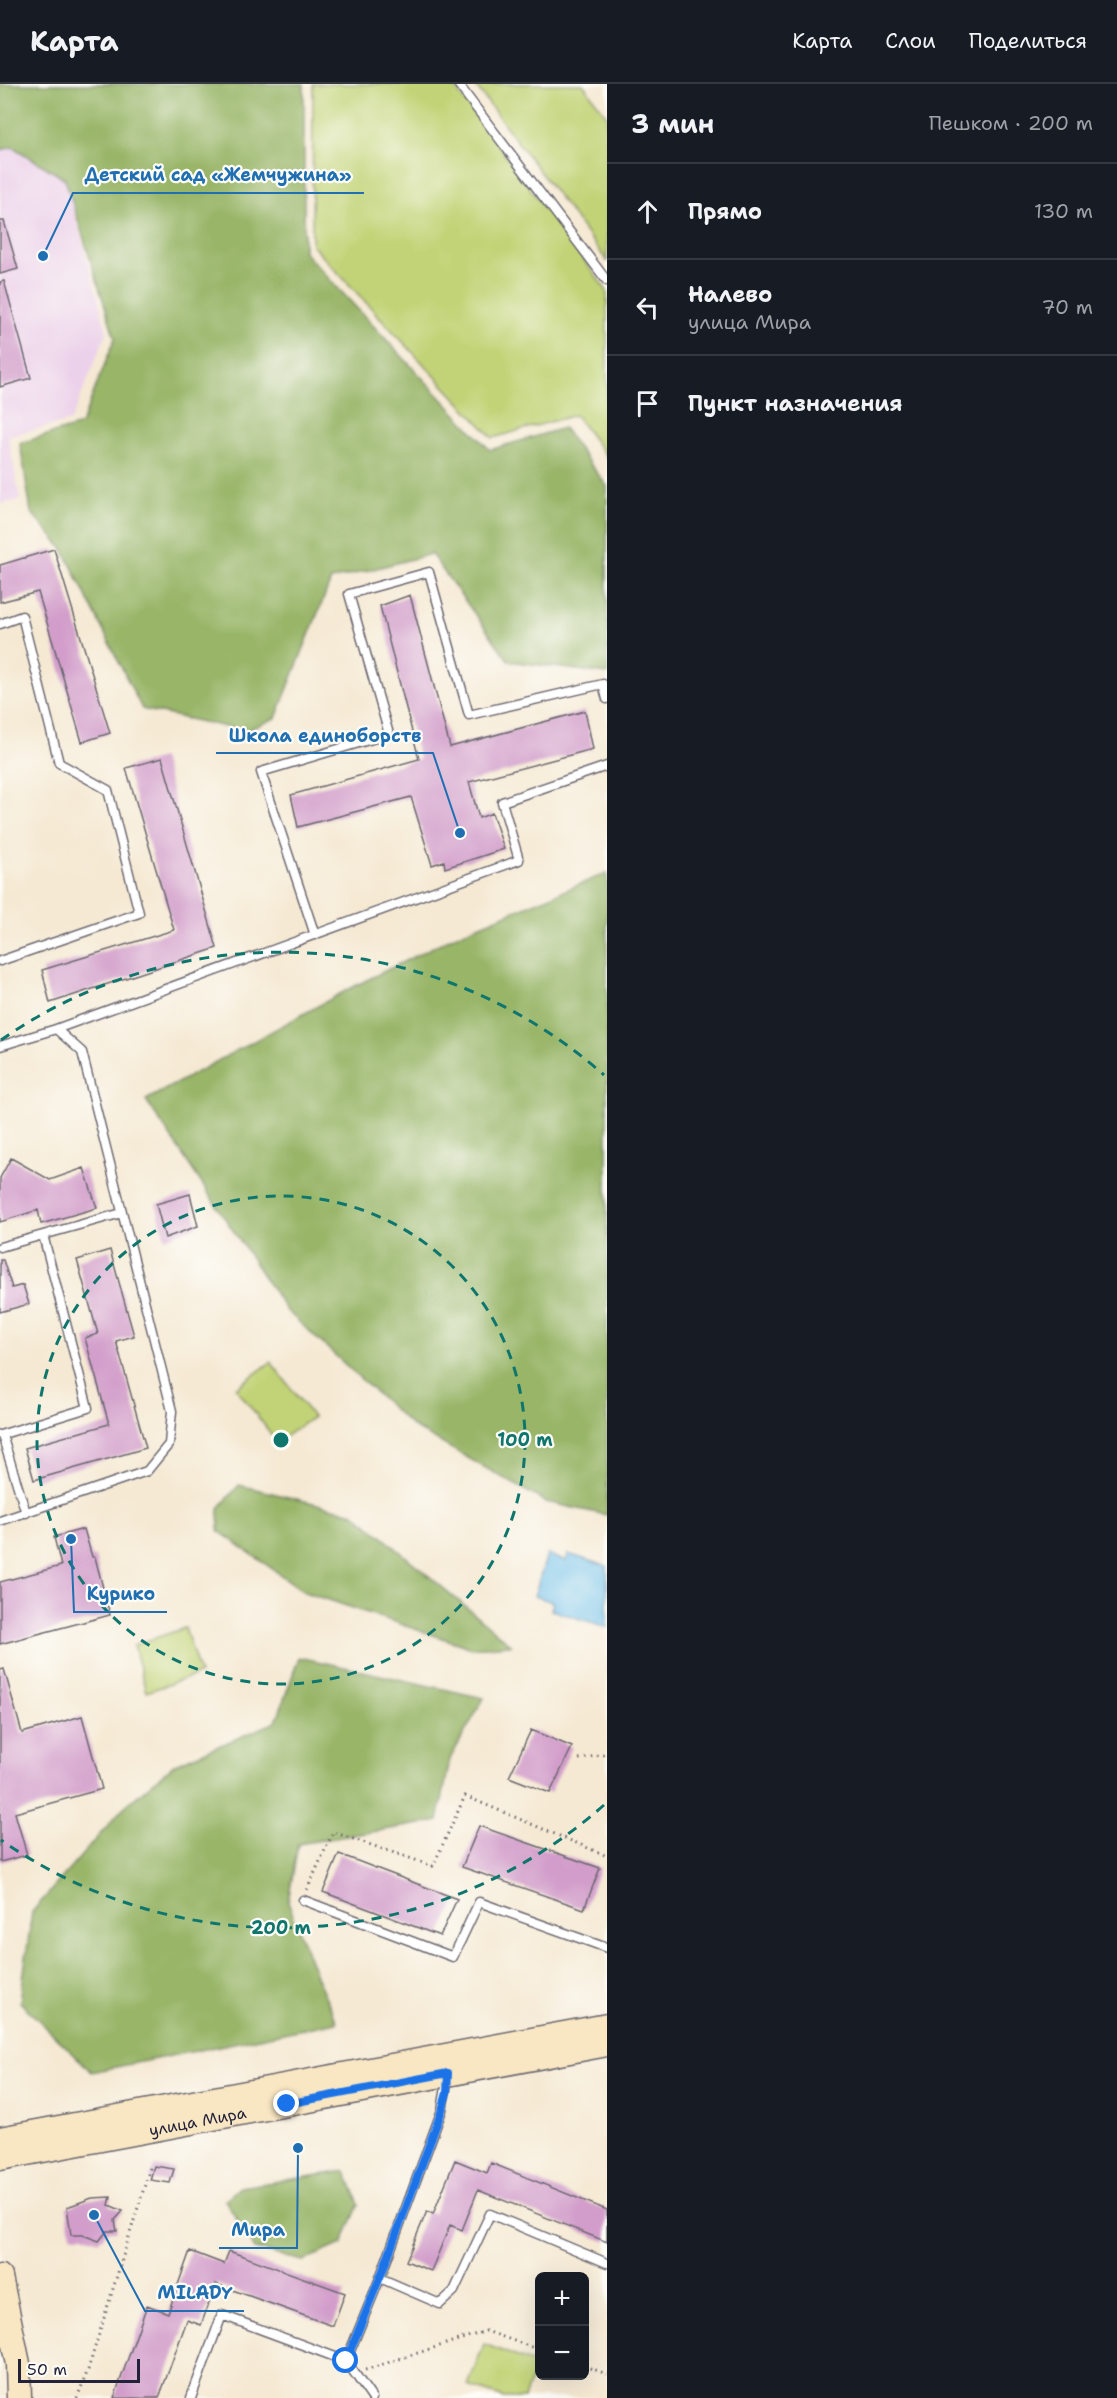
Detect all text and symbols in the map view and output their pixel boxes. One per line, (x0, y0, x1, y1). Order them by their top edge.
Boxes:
text: Карта (30, 22, 119, 60)
text: Карта (792, 27, 852, 55)
text: Слои (885, 27, 936, 55)
text: Поделиться (969, 27, 1087, 55)
text: 3 мин (631, 106, 714, 141)
text: Пешком · 200 m (929, 110, 1093, 136)
callout: Детский сад «Жемчужина» (73, 157, 364, 193)
text: Детский сад «Жемчужина» (85, 163, 351, 187)
icon: ahead (631, 195, 664, 228)
text: Прямо (688, 197, 762, 226)
text: 130 m (1034, 198, 1093, 224)
text: Налево (688, 280, 772, 309)
icon: left (631, 291, 664, 324)
text: 70 m (1041, 294, 1093, 320)
text: улица Мира (688, 309, 811, 335)
icon: arrive (631, 387, 664, 420)
text: Пункт назначения (688, 389, 902, 418)
callout: Школа единоборств (216, 717, 433, 753)
text: Школа единоборств (229, 724, 421, 748)
text: 100 m (497, 1428, 553, 1452)
centre of rings (271, 1430, 291, 1450)
callout: Курико (74, 1576, 167, 1612)
text: Курико (87, 1582, 155, 1606)
text: 200 m (251, 1916, 312, 1940)
route end (273, 2090, 299, 2116)
street label: улица Мира (147, 2102, 248, 2141)
callout: Мира (219, 2212, 297, 2248)
text: Мира (231, 2218, 286, 2242)
map controls (535, 2272, 589, 2380)
button: + (535, 2272, 589, 2326)
callout: МILADY (145, 2275, 244, 2311)
text: МILADY (157, 2281, 233, 2305)
button: − (535, 2326, 589, 2380)
route start (332, 2347, 358, 2373)
scale bar (18, 2356, 140, 2384)
text: 50 m (27, 2359, 67, 2380)

